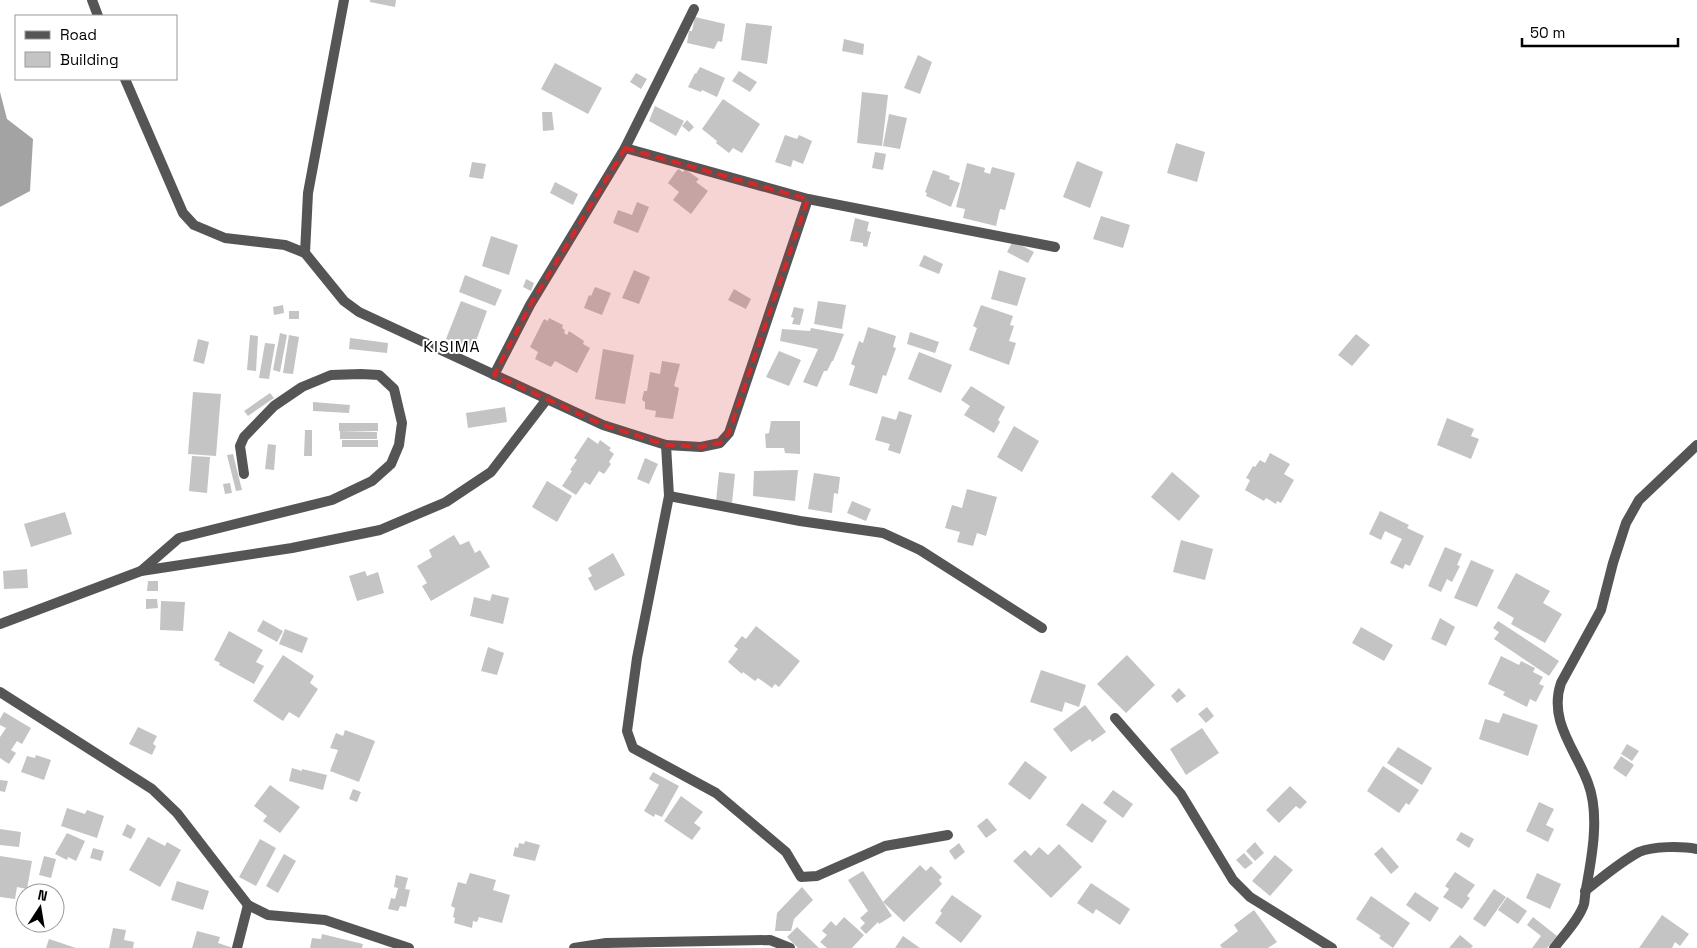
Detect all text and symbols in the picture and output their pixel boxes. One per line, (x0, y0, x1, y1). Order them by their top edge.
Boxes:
legend (15, 15, 178, 80)
scale bar (1522, 15, 1678, 47)
text: 50 m (1530, 23, 1565, 42)
text: Road (60, 25, 97, 44)
text: Building (60, 50, 119, 69)
district label: KISIMA (423, 336, 481, 357)
north arrow (15, 883, 65, 933)
text: N (36, 886, 49, 905)

